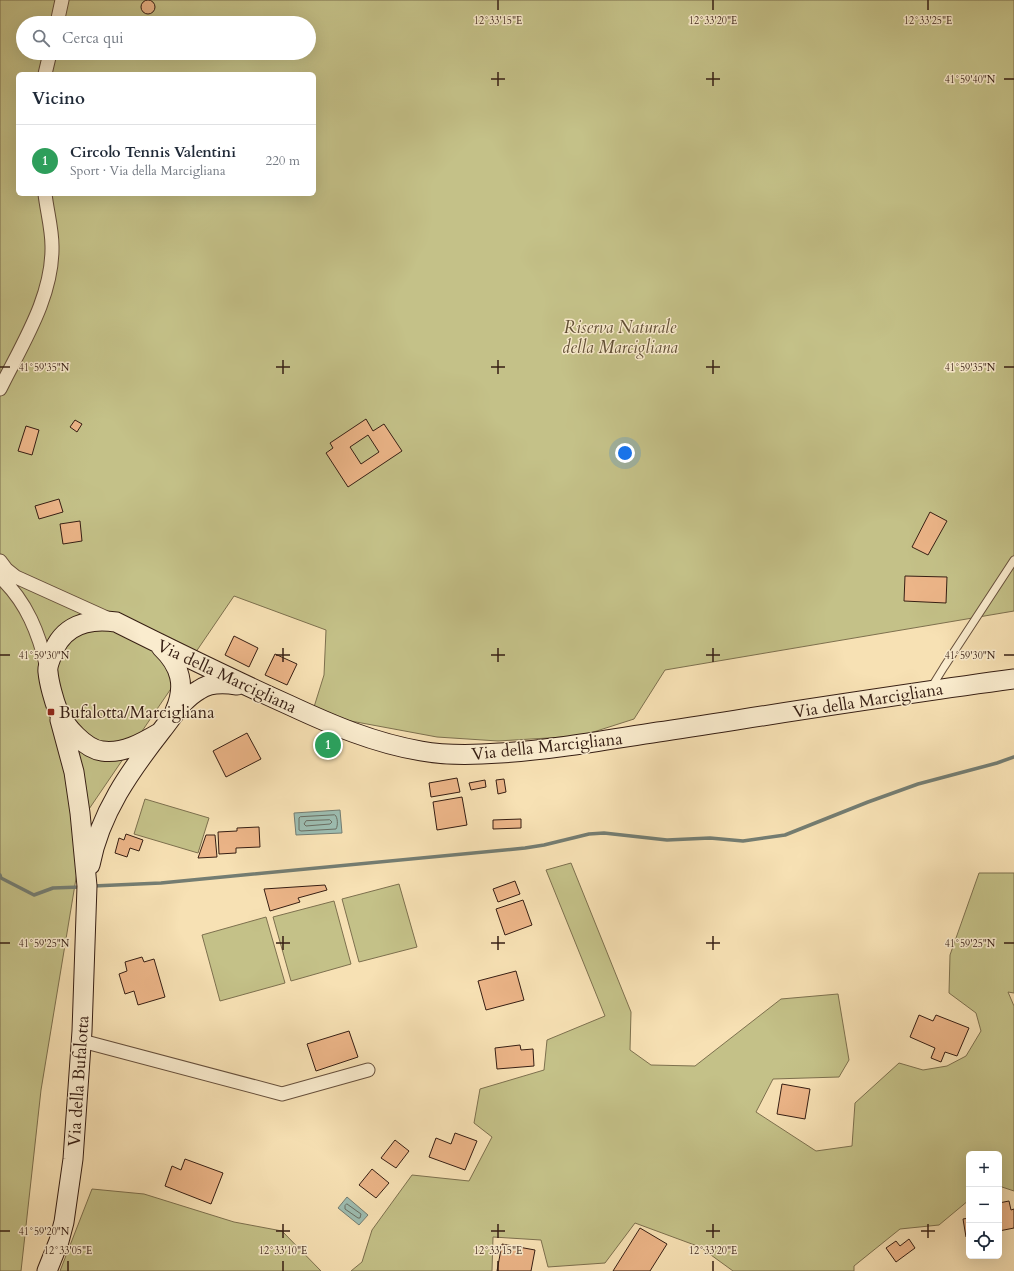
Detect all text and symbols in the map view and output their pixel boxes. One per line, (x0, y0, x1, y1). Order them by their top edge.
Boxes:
text: 12°33'15"E (474, 14, 522, 28)
text: 12°33'20"E (689, 14, 737, 28)
text: 12°33'25"E (904, 14, 952, 28)
search box (16, 16, 316, 60)
icon: search (30, 27, 52, 49)
text: Cerca qui (62, 28, 124, 48)
text: 41°59'40"N (945, 73, 996, 87)
text: Vicino (32, 87, 85, 110)
text: Circolo Tennis Valentini (70, 142, 236, 162)
text: 1 (42, 152, 48, 170)
text: 220 m (266, 152, 300, 170)
text: Sport · Via della Marcigliana (70, 162, 226, 180)
park label: Riserva Naturale della Marcigliana (562, 316, 678, 359)
text: 41°59'35"N (19, 361, 70, 375)
text: 41°59'35"N (945, 361, 996, 375)
your location (615, 443, 635, 463)
street label: Via della Marcigliana (153, 634, 301, 719)
text: 41°59'30"N (19, 649, 70, 663)
text: 41°59'30"N (945, 649, 996, 663)
street label: Via della Marcigliana (791, 677, 945, 724)
place label: Bufalotta/Marcigliana (59, 701, 215, 724)
marker: Bufalotta/Marcigliana (46, 707, 56, 717)
street label: Via della Marcigliana (470, 727, 624, 766)
pin: 1 (315, 730, 341, 760)
text: 41°59'25"N (19, 937, 70, 951)
text: 41°59'25"N (945, 937, 996, 951)
street label: Via della Bufalotta (62, 1014, 95, 1147)
map controls (966, 1151, 1002, 1259)
button: + (966, 1151, 1002, 1187)
button: − (966, 1187, 1002, 1223)
button: locate (966, 1223, 1002, 1259)
text: 41°59'20"N (19, 1225, 70, 1239)
text: 12°33'05"E (44, 1244, 92, 1258)
text: 12°33'10"E (259, 1244, 307, 1258)
text: 12°33'15"E (474, 1244, 522, 1258)
text: 12°33'20"E (689, 1244, 737, 1258)

